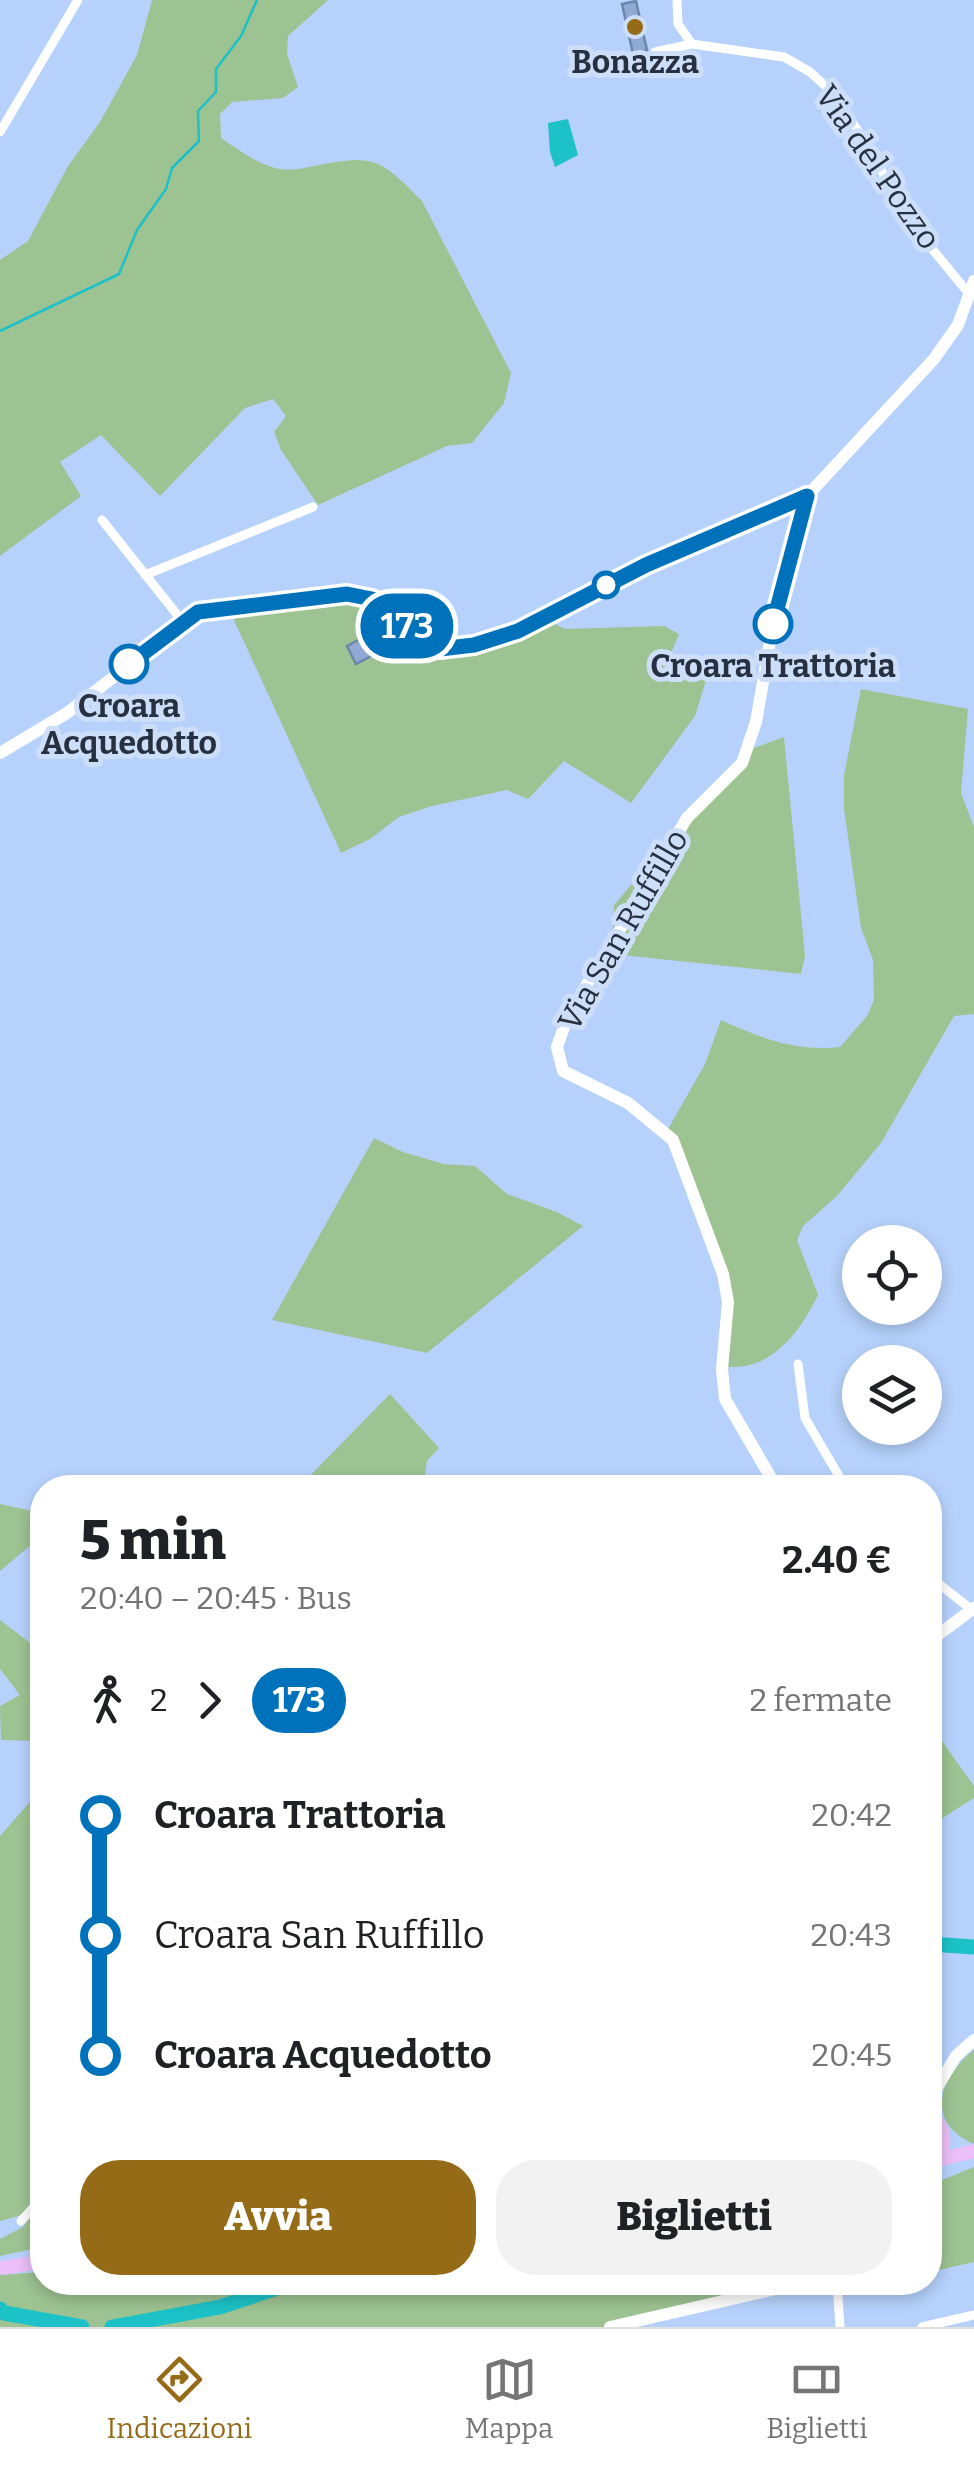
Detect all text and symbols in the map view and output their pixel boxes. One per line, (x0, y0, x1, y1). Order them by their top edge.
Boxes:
marker: Bonazza (624, 16, 646, 38)
place label: Bonazza (571, 43, 699, 81)
street label: Via del Pozzo (807, 77, 949, 257)
unlabelled marker (593, 572, 619, 598)
line badge: 173 (350, 594, 464, 658)
text: 173 (380, 605, 434, 647)
marker: Croara Trattoria (754, 605, 792, 643)
marker: Croara Acquedotto (110, 645, 148, 683)
place label: Croara Trattoria (650, 647, 896, 685)
place label: Croara Acquedotto (41, 687, 217, 762)
street label: Via San Ruffillo (550, 823, 696, 1037)
map controls (842, 1225, 942, 1445)
button: locate (842, 1225, 942, 1325)
button: layers (842, 1345, 942, 1445)
text: 5 min (80, 1508, 226, 1574)
text: 2.40 € (782, 1537, 892, 1583)
text: 20:40 – 20:45 · Bus (80, 1579, 352, 1617)
icon: walk (80, 1673, 135, 1728)
icon: forward (182, 1673, 237, 1728)
text: 173 (272, 1679, 326, 1721)
text: 2 (150, 1681, 167, 1719)
text: 2 fermate (749, 1681, 892, 1719)
text: Croara Trattoria (154, 1792, 446, 1838)
text: 20:42 (811, 1796, 892, 1834)
text: Croara San Ruffillo (154, 1912, 485, 1958)
text: 20:43 (810, 1916, 892, 1954)
text: Croara Acquedotto (154, 2032, 492, 2078)
text: 20:45 (812, 2036, 892, 2074)
button: Avvia (80, 2160, 476, 2275)
button: Biglietti (496, 2160, 892, 2275)
tab: Indicazioni (106, 2352, 252, 2445)
tab: Mappa (465, 2352, 553, 2445)
tab: Biglietti (766, 2352, 868, 2445)

